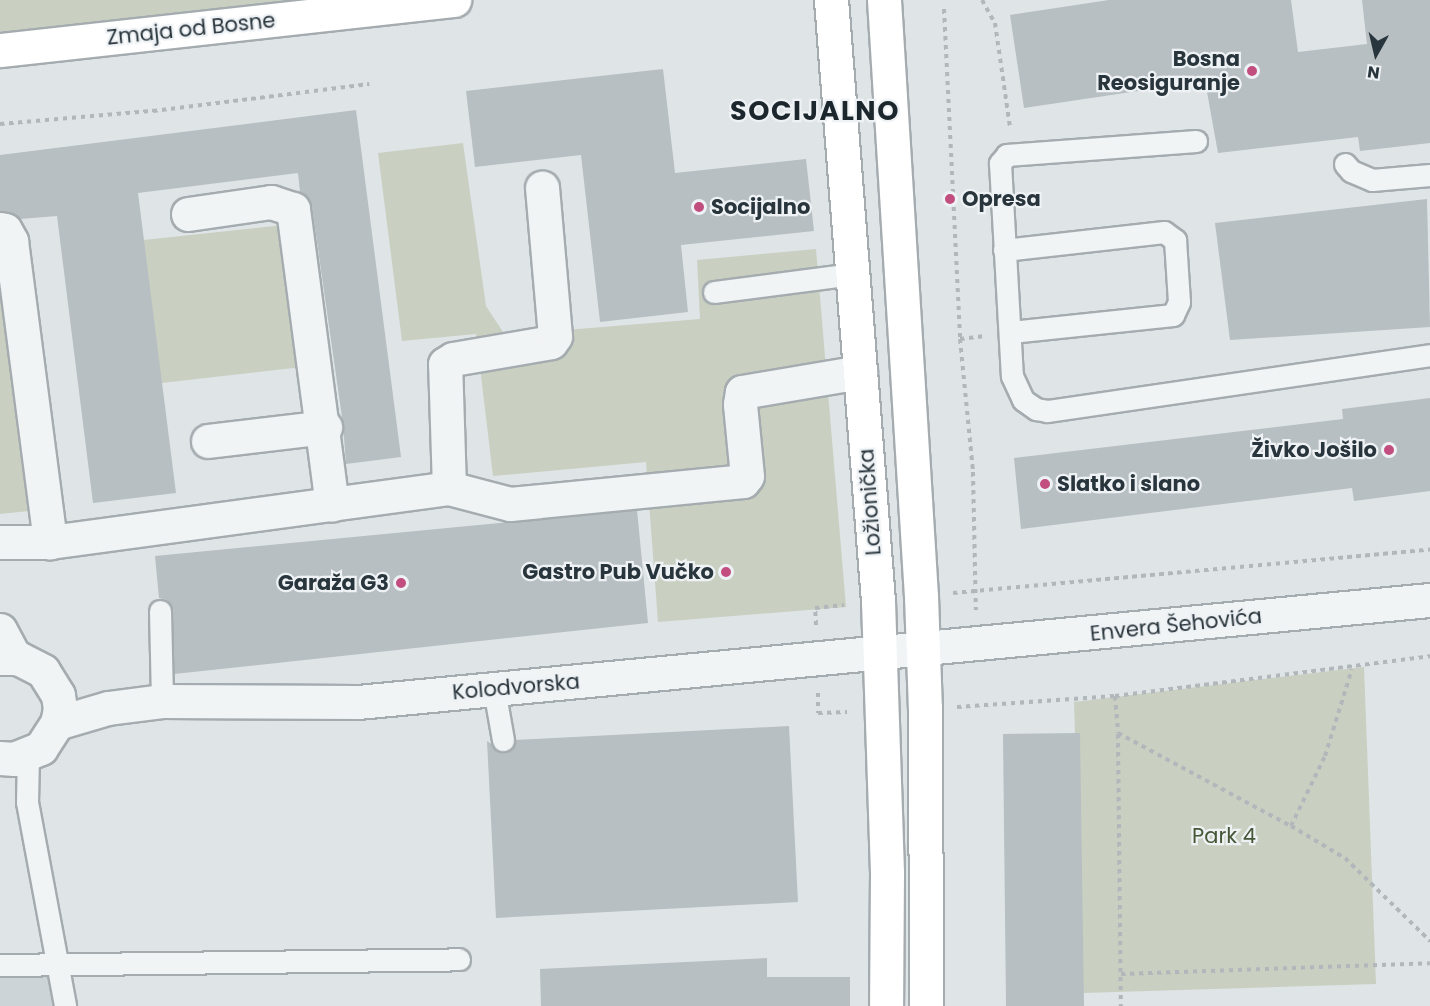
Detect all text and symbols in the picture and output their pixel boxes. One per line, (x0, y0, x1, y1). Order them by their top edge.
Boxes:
street label: Zmaja od Bosne (106, 8, 276, 50)
north arrow (1346, 24, 1406, 84)
place label: Bosna Reosiguranje (1097, 46, 1240, 96)
text: N (1366, 60, 1381, 85)
marker: Bosna Reosiguranje (1245, 64, 1259, 78)
district label: SOCIJALNO (730, 95, 900, 127)
place label: Opresa (962, 186, 1041, 212)
marker: Opresa (943, 192, 957, 206)
place label: Socijalno (711, 194, 810, 220)
marker: Socijalno (692, 200, 706, 214)
place label: Živko Jošilo (1251, 437, 1377, 463)
marker: Živko Jošilo (1382, 443, 1396, 457)
street label: Ložionička (854, 448, 886, 556)
place label: Slatko i slano (1057, 471, 1200, 497)
marker: Slatko i slano (1038, 477, 1052, 491)
place label: Gastro Pub Vučko (522, 559, 714, 585)
marker: Gastro Pub Vučko (719, 565, 733, 579)
place label: Garaža G3 (278, 570, 389, 596)
marker: Garaža G3 (394, 576, 408, 590)
street label: Envera Šehovića (1089, 603, 1263, 647)
street label: Kolodvorska (451, 669, 581, 705)
park label: Park 4 (1192, 823, 1256, 849)

